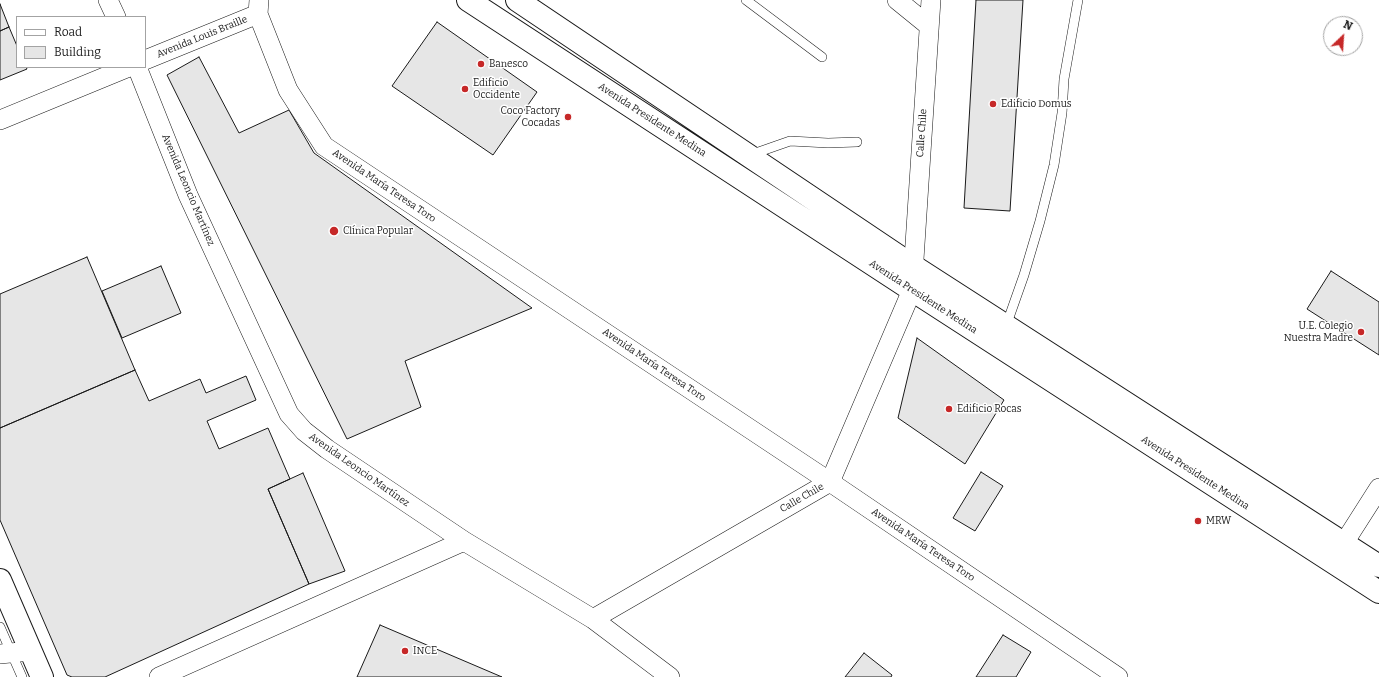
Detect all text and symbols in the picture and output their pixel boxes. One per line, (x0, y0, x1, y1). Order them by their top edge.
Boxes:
street label: Avenida Louis Braille (155, 13, 249, 61)
legend (16, 16, 146, 68)
north arrow (1323, 16, 1363, 56)
text: N (1341, 18, 1354, 33)
text: Road (54, 25, 82, 39)
text: Building (54, 45, 101, 59)
place label: Banesco (489, 58, 528, 70)
marker: Banesco (476, 59, 486, 69)
place label: Edificio Occidente (473, 77, 520, 100)
street label: Avenida Presidente Medina (596, 80, 708, 160)
marker: Edificio Occidente (460, 84, 470, 94)
place label: Edificio Domus (1001, 98, 1072, 110)
marker: Edificio Domus (988, 99, 998, 109)
place label: Coco Factory Cocadas (501, 105, 560, 128)
street label: Calle Chile (914, 108, 930, 158)
marker: Coco Factory Cocadas (563, 112, 573, 122)
street label: Avenida Leoncio Martínez (159, 132, 217, 248)
street label: Avenida María Teresa Toro (330, 147, 438, 225)
marker: Clínica Popular (328, 225, 340, 237)
place label: Clínica Popular (343, 225, 413, 237)
street label: Avenida Presidente Medina (867, 257, 979, 337)
place label: U.E. Colegio Nuestra Madre (1284, 320, 1353, 344)
street label: Avenida María Teresa Toro (600, 326, 708, 404)
marker: U.E. Colegio Nuestra Madre (1356, 327, 1366, 337)
place label: Edificio Rocas (957, 403, 1022, 415)
marker: Edificio Rocas (944, 404, 954, 414)
street label: Avenida Leoncio Martínez (306, 431, 412, 509)
street label: Avenida Presidente Medina (1139, 433, 1251, 513)
street label: Calle Chile (778, 481, 826, 515)
street label: Avenida María Teresa Toro (869, 506, 977, 584)
place label: MRW (1206, 515, 1231, 527)
marker: MRW (1193, 516, 1203, 526)
place label: INCE (413, 645, 437, 657)
marker: INCE (400, 646, 410, 656)

